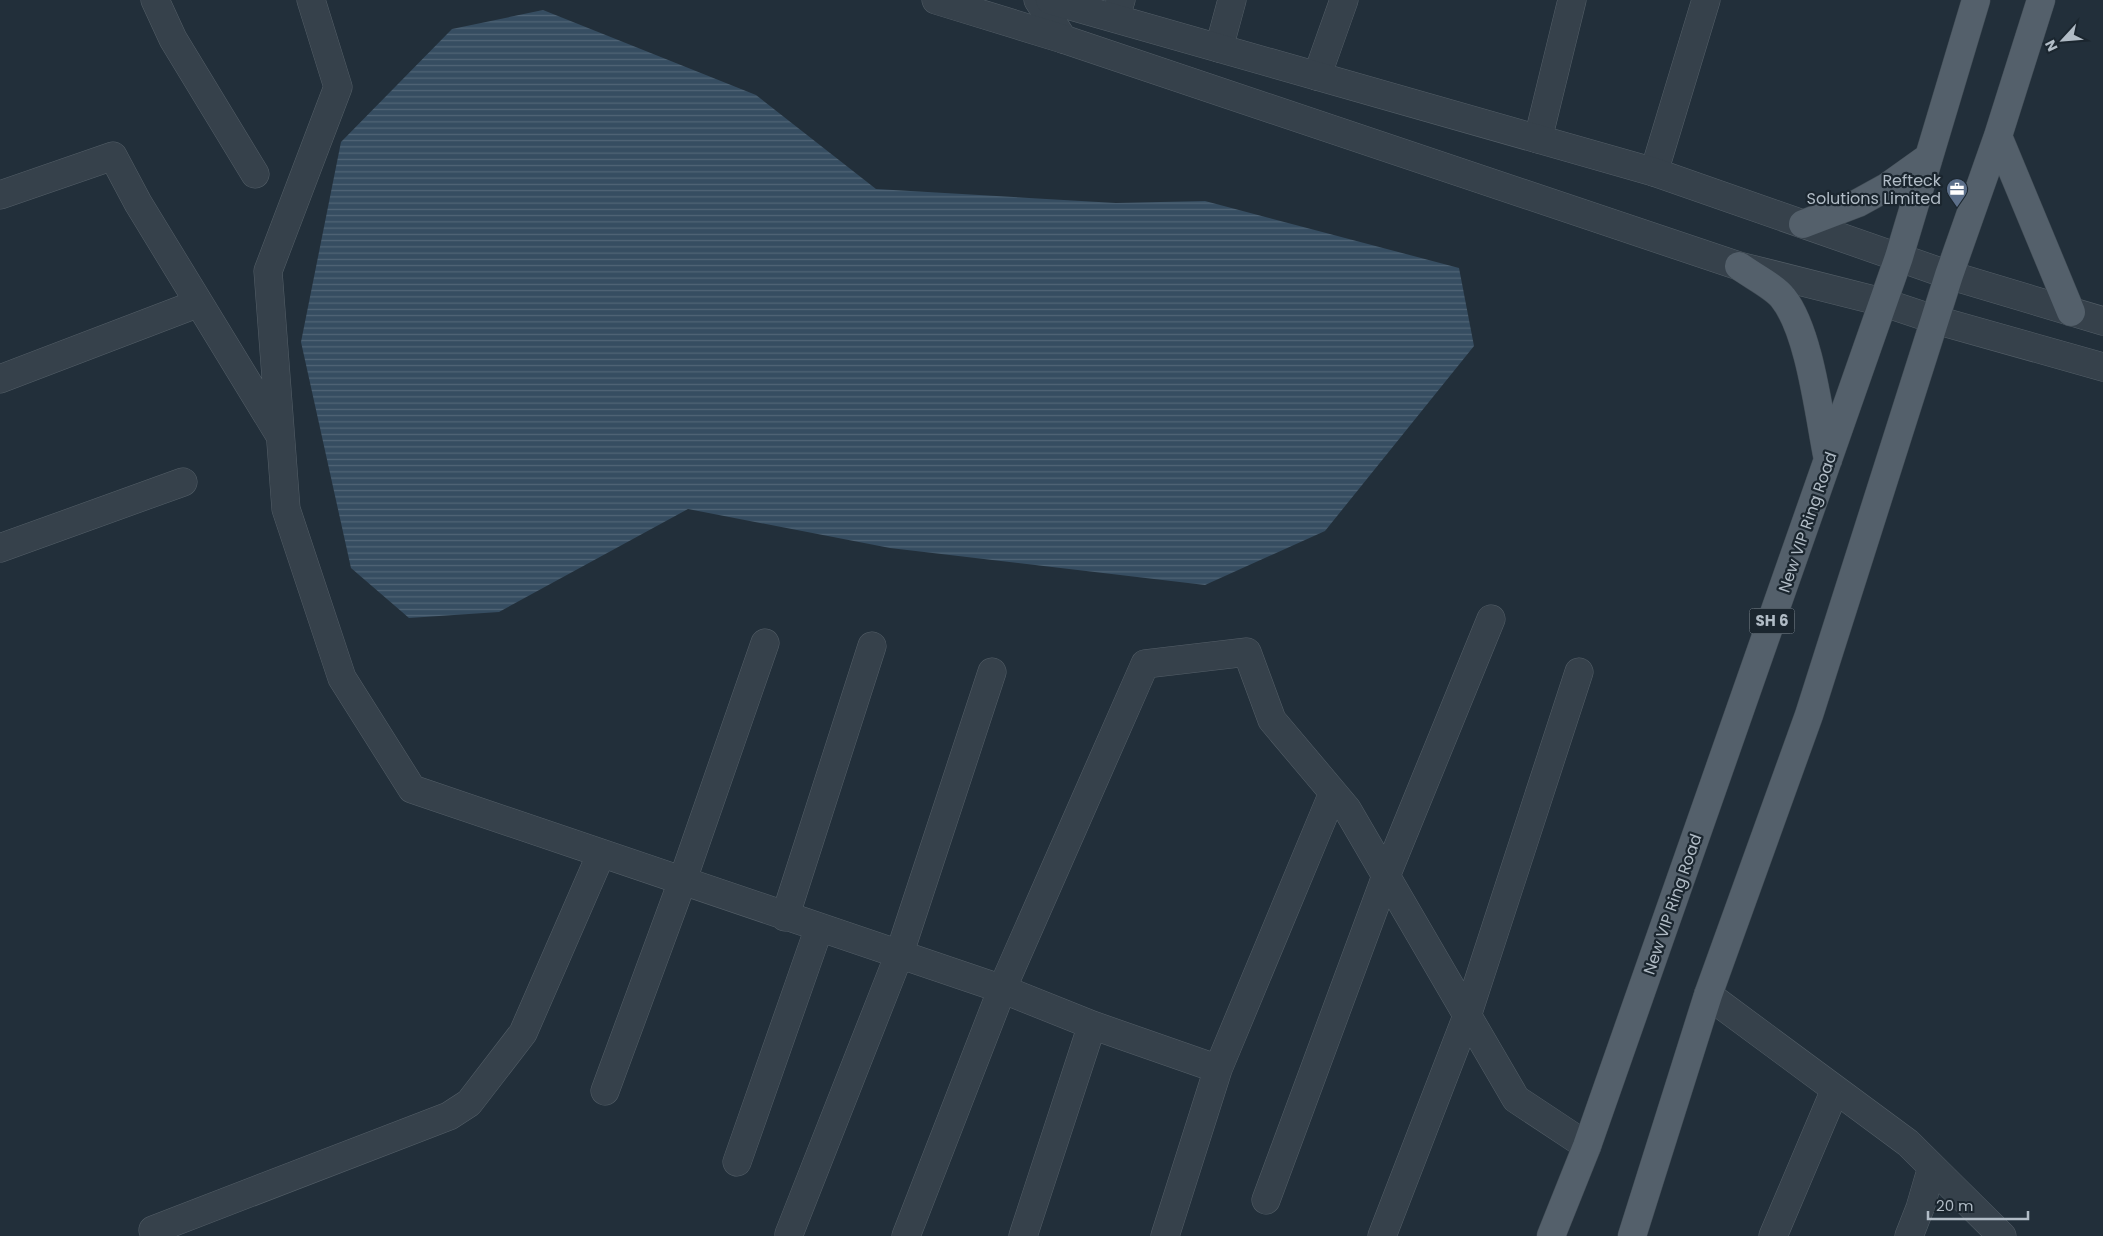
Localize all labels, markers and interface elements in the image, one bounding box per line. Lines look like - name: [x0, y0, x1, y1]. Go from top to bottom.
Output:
- north arrow: [2038, 15, 2088, 65]
- text: N: [2040, 37, 2063, 55]
- place label: Refteck Solutions Limited: [1807, 169, 1942, 210]
- office icon: Refteck Solutions Limited: [1945, 177, 1969, 208]
- street label: New VIP Ring Road: [1773, 449, 1842, 596]
- road number: SH 6: [1750, 608, 1794, 634]
- street label: New VIP Ring Road: [1638, 831, 1707, 978]
- scale bar: [1928, 1188, 2028, 1220]
- text: 20 m: [1936, 1195, 1974, 1216]

